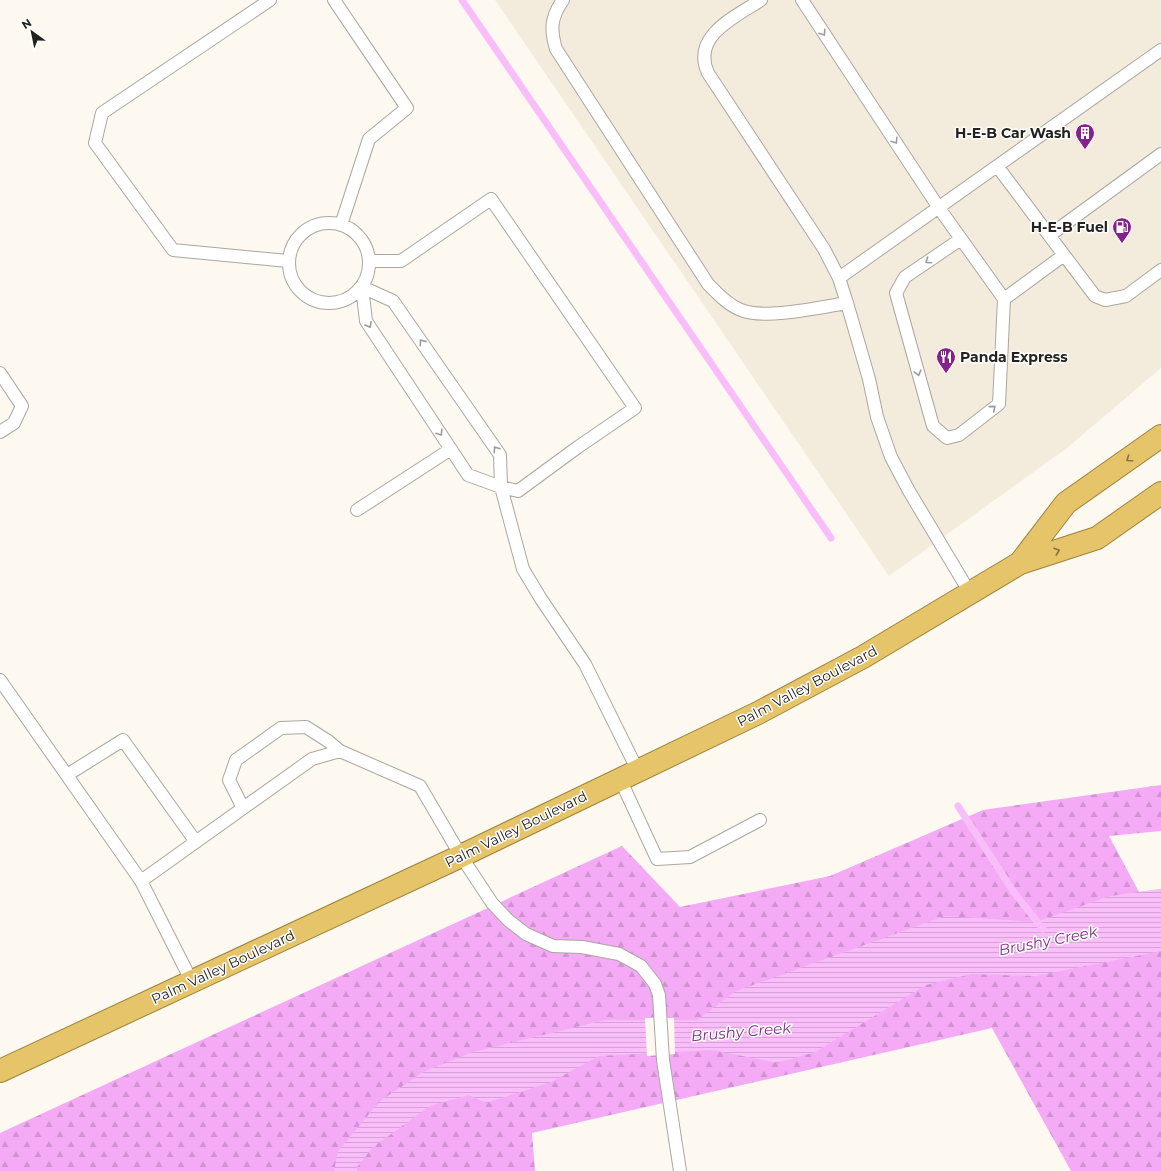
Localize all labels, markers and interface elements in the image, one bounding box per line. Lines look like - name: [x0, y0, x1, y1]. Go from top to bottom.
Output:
- north arrow: [12, 12, 52, 52]
- text: N: [19, 15, 34, 32]
- one-way arrow: [818, 28, 825, 35]
- building icon: H-E-B Car Wash: [1074, 122, 1096, 150]
- place label: H-E-B Car Wash: [955, 124, 1071, 142]
- one-way arrow: [890, 137, 898, 144]
- fuel station icon: H-E-B Fuel: [1111, 216, 1133, 244]
- place label: H-E-B Fuel: [1031, 218, 1108, 236]
- one-way arrow: [926, 256, 933, 263]
- one-way arrow: [364, 321, 372, 328]
- one-way arrow: [420, 340, 427, 347]
- restaurant icon: Panda Express: [935, 346, 957, 374]
- place label: Panda Express: [960, 348, 1068, 366]
- one-way arrow: [913, 369, 922, 376]
- one-way arrow: [989, 405, 996, 412]
- one-way arrow: [435, 429, 443, 436]
- one-way arrow: [493, 446, 501, 453]
- one-way arrow: [1127, 454, 1134, 461]
- one-way arrow: [1053, 547, 1060, 556]
- street label: Palm Valley Boulevard: [734, 641, 880, 731]
- street label: Palm Valley Boulevard: [442, 787, 590, 871]
- water label: Brushy Creek: [997, 921, 1100, 959]
- street label: Palm Valley Boulevard: [148, 926, 298, 1008]
- water label: Brushy Creek: [690, 1018, 793, 1045]

